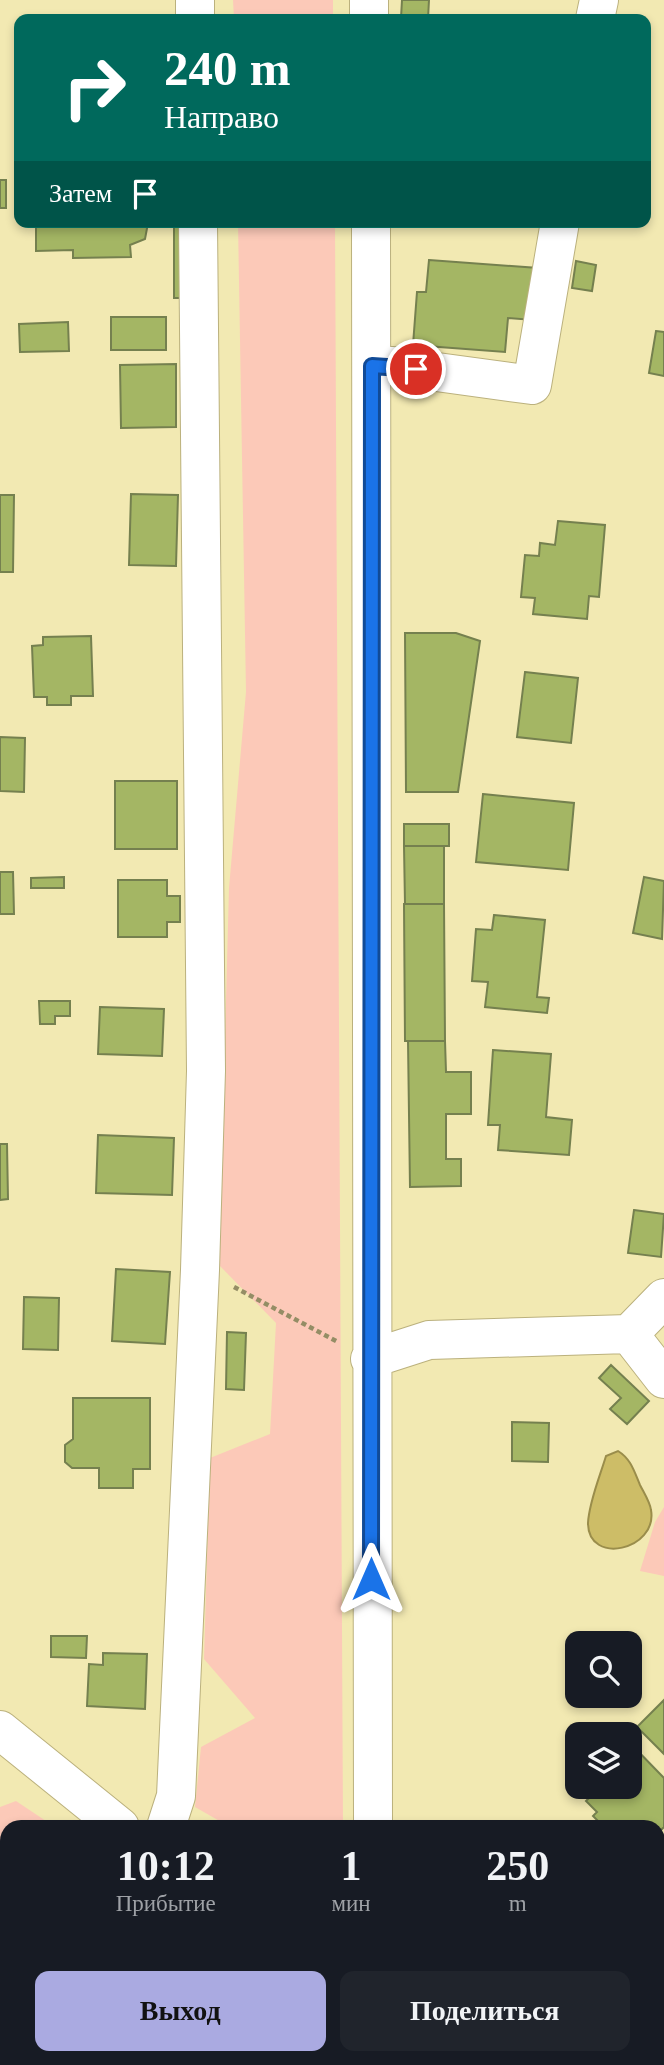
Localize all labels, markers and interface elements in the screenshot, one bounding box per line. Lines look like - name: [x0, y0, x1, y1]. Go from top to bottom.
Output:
- text: 240 m: [164, 41, 291, 96]
- icon: right: [49, 42, 140, 133]
- text: Направо: [164, 99, 279, 135]
- icon: arrive: [126, 175, 164, 213]
- text: Затем: [49, 179, 112, 208]
- pin: [386, 339, 446, 399]
- icon: arrive: [397, 350, 435, 388]
- position arrow: [334, 1542, 408, 1616]
- map controls: [565, 1631, 642, 1799]
- button: search: [565, 1631, 642, 1708]
- button: layers: [565, 1722, 642, 1799]
- text: 10:12: [117, 1843, 215, 1889]
- text: 1: [341, 1843, 362, 1889]
- text: 250: [486, 1843, 549, 1889]
- text: Прибытие: [116, 1891, 216, 1916]
- text: мин: [331, 1891, 371, 1916]
- text: m: [509, 1891, 527, 1916]
- button: Выход: [35, 1971, 326, 2051]
- button: Поделиться: [340, 1971, 630, 2051]

